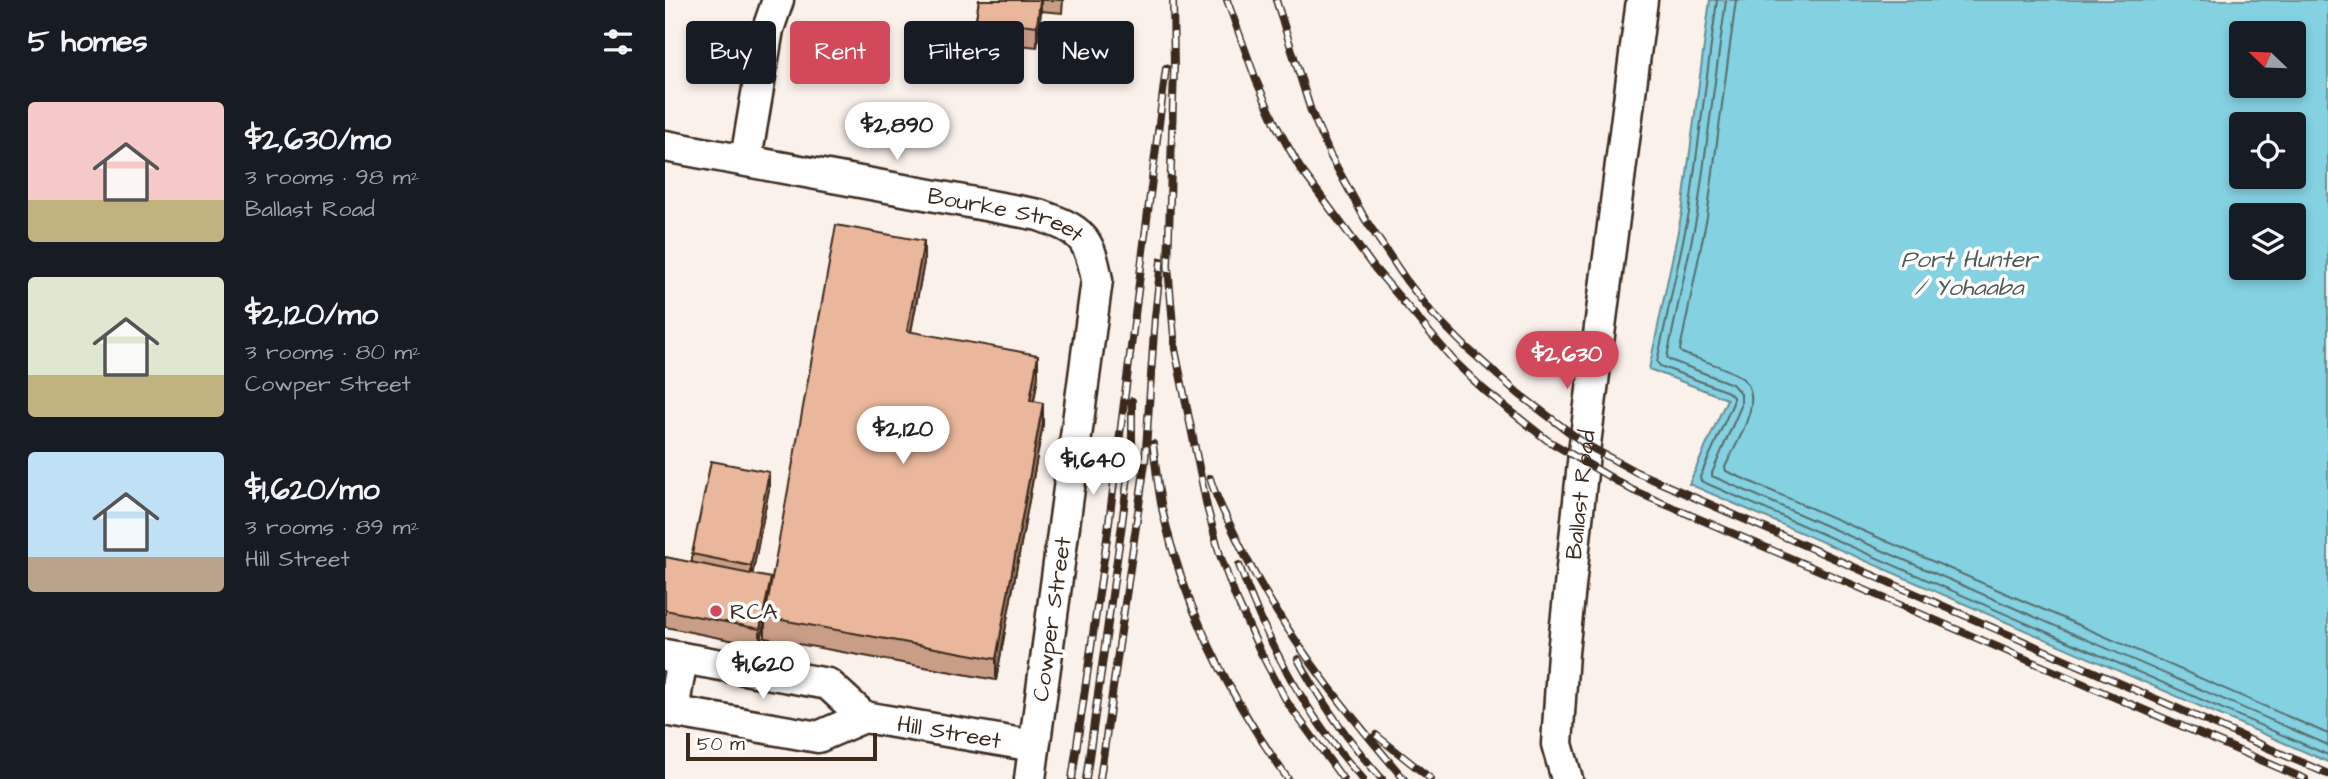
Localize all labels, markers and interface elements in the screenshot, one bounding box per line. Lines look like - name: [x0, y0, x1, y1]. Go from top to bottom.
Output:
- text: 5 homes: [28, 21, 148, 63]
- chip: Buy: [686, 21, 776, 84]
- chip: Rent: [790, 21, 890, 84]
- chip: Filters: [904, 21, 1024, 84]
- chip: New: [1038, 21, 1134, 84]
- north arrow: [2229, 21, 2307, 98]
- map controls: [2229, 21, 2306, 280]
- icon: filters: [599, 23, 637, 61]
- pin: $2,890: [840, 102, 954, 162]
- text: $2,890: [861, 109, 933, 141]
- button: locate: [2229, 112, 2306, 189]
- text: $2,630/mo: [245, 119, 391, 161]
- icon: home: [84, 130, 168, 214]
- text: 3 rooms · 98 m²: [245, 161, 419, 193]
- street label: Bourke Street: [925, 180, 1092, 250]
- text: Ballast Road: [245, 193, 375, 225]
- button: layers: [2229, 203, 2306, 280]
- water label: Port Hunter / Yohaaba: [1901, 243, 2040, 305]
- text: $2,120/mo: [245, 294, 378, 336]
- icon: home: [84, 305, 168, 389]
- pin: $2,630: [1510, 332, 1624, 391]
- text: 3 rooms · 80 m²: [245, 336, 421, 368]
- text: $2,630: [1532, 338, 1602, 370]
- text: Cowper Street: [245, 368, 411, 400]
- pin: $2,120: [846, 406, 960, 466]
- text: $2,120: [873, 413, 933, 445]
- street label: Ballast Road: [1558, 428, 1604, 561]
- pin: $1,640: [1036, 438, 1150, 497]
- text: $1,640: [1061, 444, 1125, 476]
- text: $1,620/mo: [245, 469, 380, 511]
- icon: home: [84, 480, 168, 564]
- text: 3 rooms · 89 m²: [245, 511, 419, 543]
- street label: Cowper Street: [1025, 534, 1079, 704]
- text: Hill Street: [245, 543, 350, 575]
- place label: RCA: [730, 596, 778, 628]
- marker: RCA: [708, 603, 724, 619]
- pin: $1,620: [706, 642, 820, 701]
- text: $1,620: [732, 648, 794, 680]
- street label: Hill Street: [895, 708, 1004, 757]
- scale bar: [686, 730, 877, 762]
- text: 50 m: [697, 731, 745, 758]

